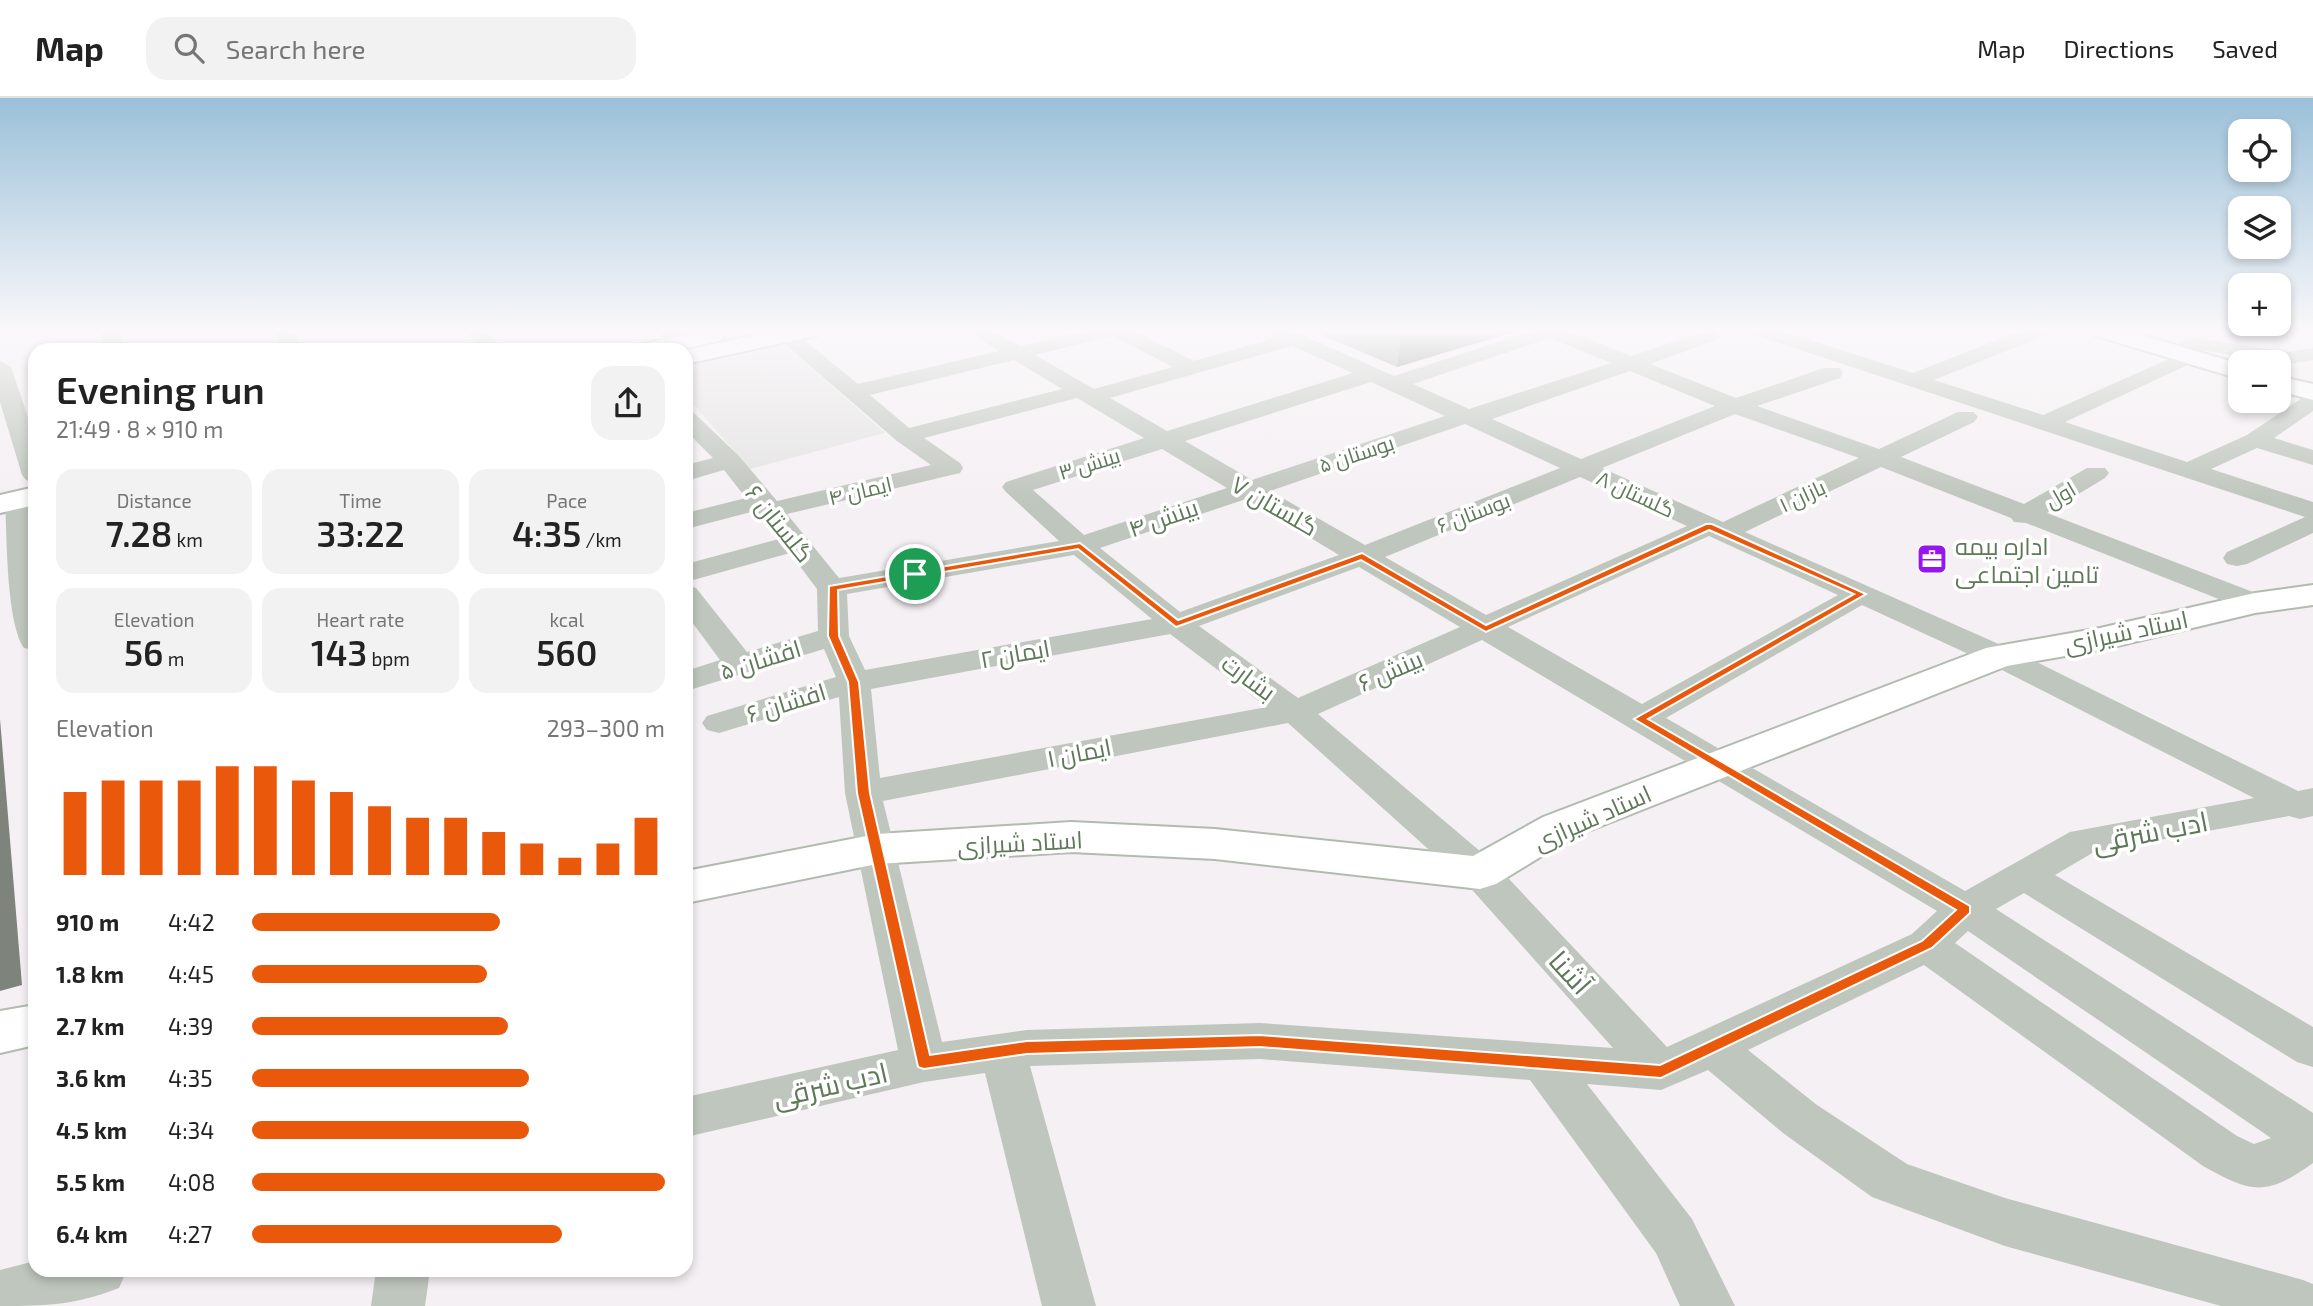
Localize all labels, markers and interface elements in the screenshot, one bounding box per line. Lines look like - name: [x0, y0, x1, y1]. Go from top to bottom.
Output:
- search box: [146, 17, 636, 80]
- text: Map: [35, 28, 104, 68]
- icon: search: [170, 29, 208, 67]
- text: Search here: [226, 33, 365, 64]
- text: Map: [1977, 34, 2025, 63]
- text: Directions: [2063, 34, 2174, 63]
- text: Saved: [2212, 34, 2278, 63]
- map controls: [2228, 119, 2291, 413]
- button: locate: [2228, 119, 2291, 182]
- button: layers: [2228, 196, 2291, 259]
- button: +: [2228, 273, 2291, 336]
- button: −: [2228, 350, 2291, 413]
- text: Evening run: [56, 366, 265, 412]
- button: share: [591, 366, 665, 440]
- text: 21:49 · 8 × 910 m: [56, 415, 223, 443]
- street label: بوستان ۵: [1315, 429, 1397, 479]
- street label: بینش ۳: [1055, 442, 1123, 486]
- street label: گلستان ۸: [1592, 464, 1679, 524]
- street label: گلستان ۷: [1226, 469, 1323, 542]
- street label: ایمان ۴: [826, 471, 895, 511]
- street label: بازان ۱: [1775, 473, 1830, 518]
- street label: اول: [2040, 475, 2081, 514]
- street label: گلستان ۶: [739, 478, 820, 568]
- street label: بوستان ۶: [1433, 487, 1514, 539]
- text: Distance: [117, 489, 192, 512]
- text: Time: [339, 489, 382, 512]
- text: Pace: [546, 489, 587, 512]
- street label: بینش ۴: [1124, 492, 1202, 543]
- text: 7.28: [106, 512, 172, 554]
- text: 33:22: [316, 512, 405, 554]
- text: 4:35: [512, 512, 581, 554]
- text: km: [172, 528, 203, 551]
- text: /km: [581, 528, 622, 551]
- place label: اداره بیمه تامین اجتماعی: [1955, 531, 2099, 589]
- office icon: اداره بیمه تامین اجتماعی: [1915, 542, 1949, 576]
- pin: [885, 544, 945, 604]
- icon: arrive: [896, 555, 934, 593]
- street label: استاد شیرازی: [2061, 604, 2191, 659]
- text: Elevation: [114, 608, 194, 631]
- text: Heart rate: [317, 608, 404, 631]
- text: kcal: [549, 608, 584, 631]
- text: 56: [124, 631, 163, 673]
- text: 143: [311, 631, 367, 673]
- text: 560: [536, 631, 597, 673]
- street label: افشان ۵: [716, 633, 804, 686]
- street label: ایمان ۲: [978, 633, 1052, 674]
- street label: بینش ۶: [1353, 644, 1427, 697]
- text: m: [163, 647, 184, 670]
- text: bpm: [367, 647, 410, 670]
- street label: بشارت: [1216, 648, 1282, 706]
- street label: افشان ۶: [743, 676, 830, 729]
- text: Elevation: [56, 714, 154, 742]
- text: 293–300 m: [547, 714, 665, 742]
- street label: ایمان ۱: [1044, 732, 1114, 773]
- street label: استاد شیرازی: [1529, 778, 1656, 857]
- street label: ادب شرقی: [2089, 803, 2211, 860]
- street label: استاد شیرازی: [956, 824, 1084, 861]
- text: 910 m: [56, 908, 119, 936]
- text: 4:42: [168, 908, 215, 936]
- street label: آشنا: [1543, 943, 1600, 1001]
- text: 1.8 km: [56, 960, 124, 988]
- text: 4:45: [168, 960, 214, 988]
- text: 2.7 km: [56, 1012, 124, 1040]
- text: 4:39: [168, 1012, 214, 1040]
- street label: ادب شرقی: [769, 1054, 891, 1115]
- text: 3.6 km: [56, 1064, 126, 1092]
- text: 4:35: [168, 1064, 213, 1092]
- text: 4.5 km: [56, 1116, 127, 1144]
- text: 4:34: [168, 1116, 215, 1144]
- text: 5.5 km: [56, 1168, 125, 1196]
- text: 4:08: [168, 1168, 215, 1196]
- text: 6.4 km: [56, 1220, 128, 1248]
- text: 4:27: [168, 1220, 212, 1248]

